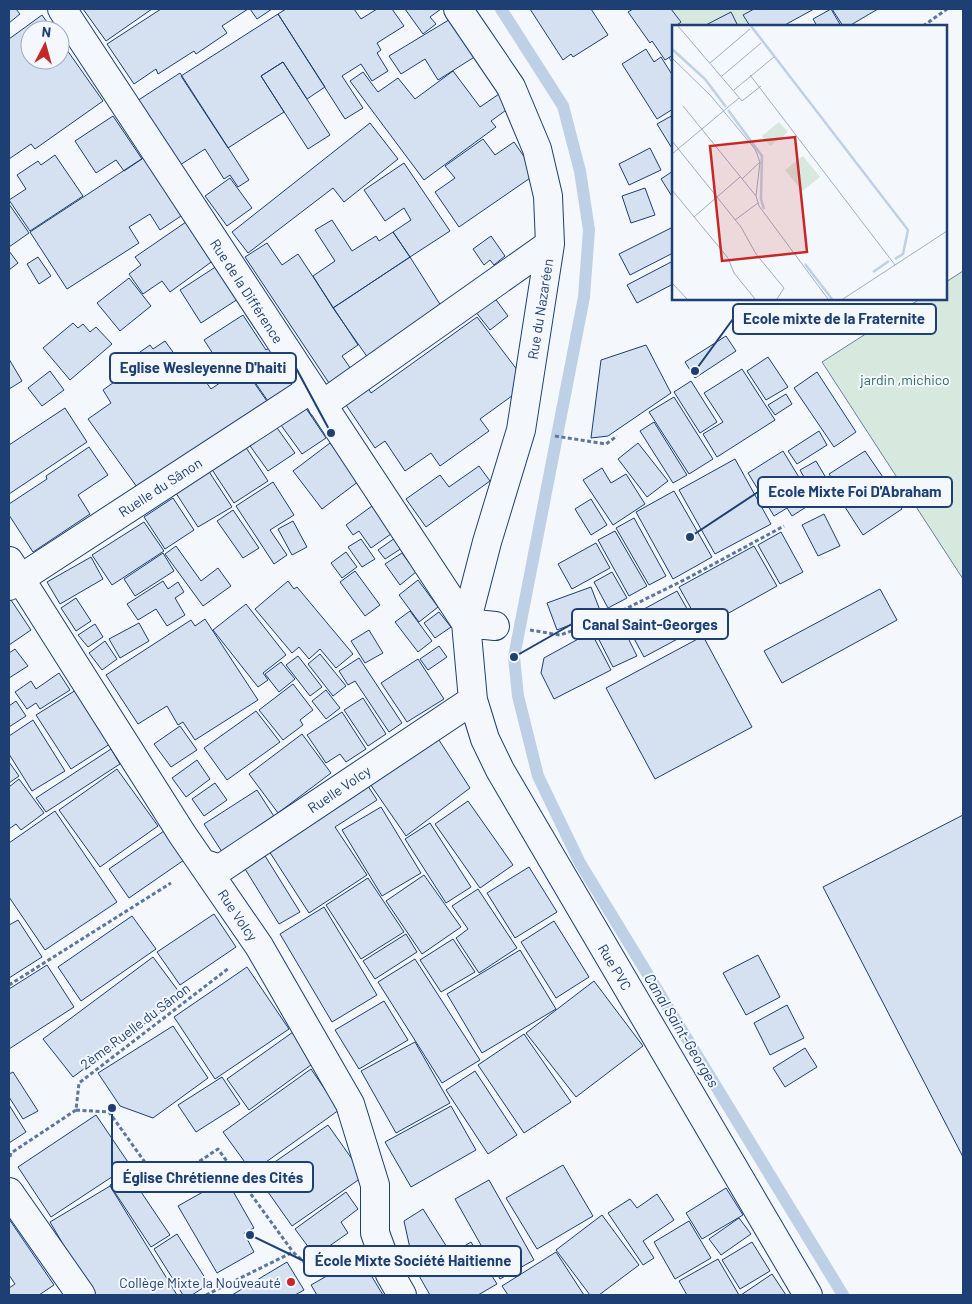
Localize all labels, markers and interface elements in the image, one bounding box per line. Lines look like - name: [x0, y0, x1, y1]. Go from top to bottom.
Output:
- north arrow: [20, 20, 70, 70]
- text: N: [41, 23, 52, 41]
- inset map: [672, 25, 947, 300]
- street label: Rue de la Différence: [207, 236, 287, 346]
- street label: Rue du Nazaréen: [524, 257, 556, 361]
- callout: Ecole mixte de la Fraternite: [733, 304, 936, 334]
- text: Ecole mixte de la Fraternite: [743, 309, 925, 327]
- callout: Eglise Wesleyenne D'haiti: [110, 353, 296, 383]
- text: Eglise Wesleyenne D'haiti: [120, 358, 286, 376]
- park label: jardin ,michico: [859, 371, 950, 388]
- street label: Ruelle du Sânon: [115, 454, 205, 520]
- callout: Ecole Mixte Foi D'Abraham: [758, 477, 952, 507]
- text: Ecole Mixte Foi D'Abraham: [768, 482, 942, 500]
- callout: Canal Saint-Georges: [572, 609, 728, 639]
- text: Canal Saint-Georges: [582, 615, 718, 633]
- street label: Ruelle Volcy: [304, 761, 374, 816]
- street label: Rue Volcy: [215, 886, 262, 944]
- street label: Rue PVC: [595, 941, 635, 993]
- water label: Canal Saint-Georges: [641, 970, 723, 1090]
- street label: 2ème Ruelle du Sânon: [77, 979, 193, 1073]
- callout: Église Chrétienne des Cités: [112, 1162, 313, 1192]
- text: Église Chrétienne des Cités: [123, 1168, 304, 1186]
- callout: École Mixte Société Haitienne: [304, 1246, 521, 1276]
- text: École Mixte Société Haitienne: [315, 1251, 511, 1269]
- place label: Collège Mixte la Nouveauté: [119, 1274, 281, 1291]
- marker: Collège Mixte la Nouveauté: [285, 1276, 297, 1288]

